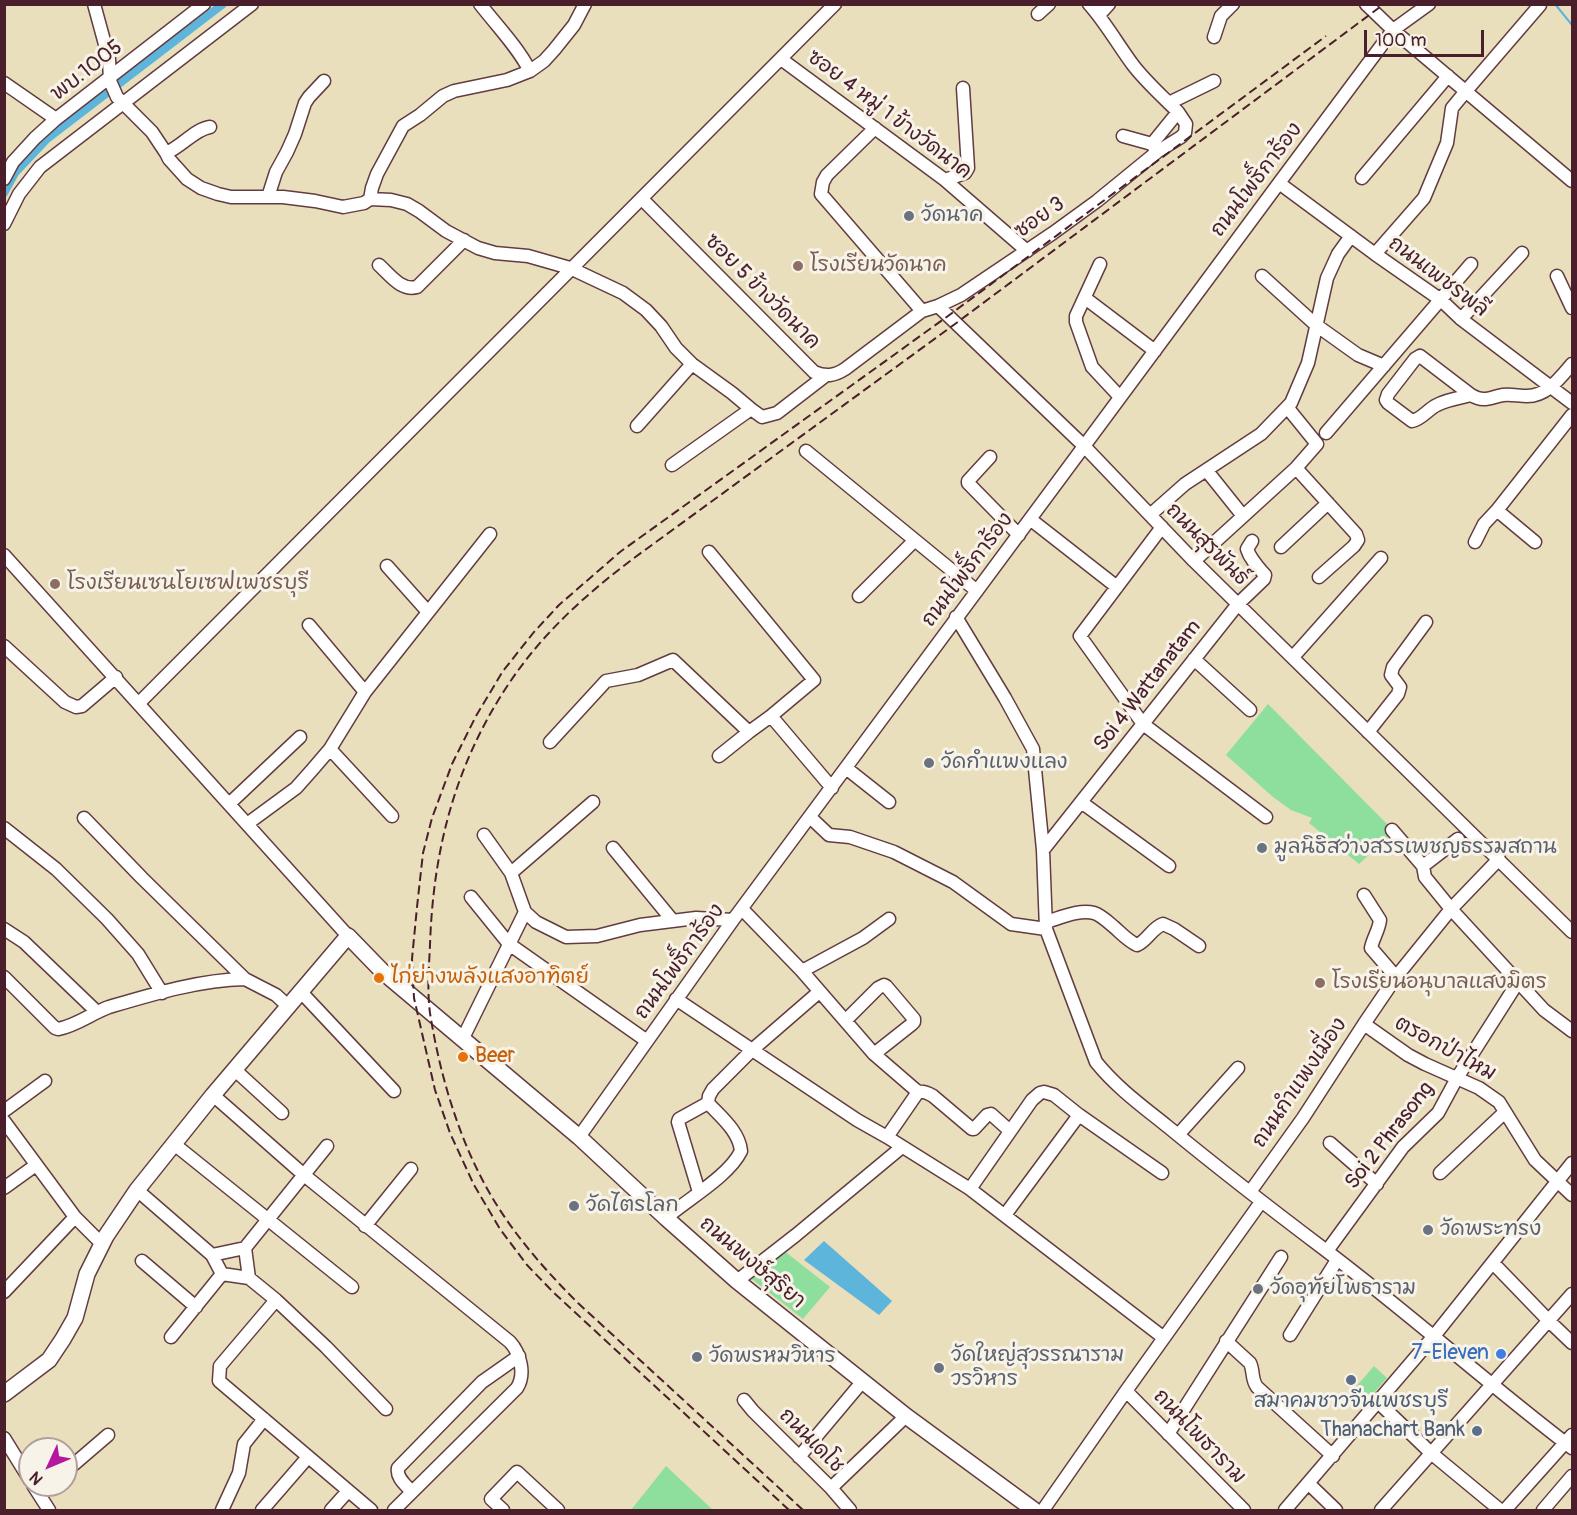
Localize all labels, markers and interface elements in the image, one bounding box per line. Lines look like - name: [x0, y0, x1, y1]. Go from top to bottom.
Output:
- scale bar: [1367, 18, 1487, 56]
- text: 100 m: [1375, 29, 1427, 52]
- street label: พบ.1005: [46, 35, 128, 107]
- street label: ซอย 4 หมู่ 1 ข้างวัดนาค: [802, 45, 976, 185]
- street label: ถนนโพธิ์การ้อง: [1206, 118, 1308, 242]
- street label: ซอย 3: [1010, 192, 1070, 244]
- place label: วัดนาค: [921, 203, 983, 229]
- marker: วัดนาค: [902, 209, 916, 223]
- street label: ซอย 5 ข้างวัดนาค: [699, 229, 825, 355]
- street label: ถนนเพชรพลี: [1383, 231, 1493, 323]
- place label: โรงเรียนวัดนาค: [810, 253, 946, 279]
- marker: โรงเรียนวัดนาค: [791, 259, 805, 273]
- street label: ถนนสุรพันธ์: [1160, 498, 1254, 592]
- street label: ถนนโพธิ์การ้อง: [917, 508, 1019, 632]
- place label: โรงเรียนเซนโยเซฟเพชรบุรี: [67, 571, 309, 597]
- marker: โรงเรียนเซนโยเซฟเพชรบุรี: [48, 577, 62, 591]
- street label: Soi 4 Wattanatam: [1089, 615, 1207, 757]
- place label: วัดกำแพงแลง: [941, 750, 1068, 776]
- marker: วัดกำแพงแลง: [922, 756, 936, 770]
- place label: มูลนิธิสว่างสรรเพชญธรรมสถาน: [1274, 835, 1557, 861]
- marker: มูลนิธิสว่างสรรเพชญธรรมสถาน: [1255, 841, 1269, 855]
- street label: ถนนโพธิ์การ้อง: [630, 899, 730, 1025]
- place label: ไก่ย่างพลังแสงอาทิตย์: [391, 965, 589, 991]
- place label: โรงเรียนอนุบาลแสงมิตร: [1332, 970, 1547, 996]
- marker: ไก่ย่างพลังแสงอาทิตย์: [372, 971, 386, 985]
- marker: โรงเรียนอนุบาลแสงมิตร: [1313, 976, 1327, 990]
- street label: ตรอกป่าไหม: [1390, 1011, 1500, 1087]
- street label: ถนนกำแพงเมี่อง: [1247, 1013, 1353, 1153]
- place label: Beer: [475, 1044, 515, 1070]
- marker: Beer: [456, 1050, 470, 1064]
- street label: Soi 2 Phrasong: [1340, 1077, 1440, 1195]
- place label: วัดไตรโลก: [586, 1193, 679, 1219]
- marker: วัดไตรโลก: [567, 1199, 581, 1213]
- street label: ถนนพงษ์สุริยา: [694, 1212, 810, 1314]
- place label: วัดพระทรง: [1440, 1217, 1541, 1243]
- marker: วัดพระทรง: [1421, 1223, 1435, 1237]
- place label: วัดอุทัยโพธาราม: [1270, 1276, 1416, 1302]
- marker: วัดอุทัยโพธาราม: [1251, 1282, 1265, 1296]
- place label: 7-Eleven: [1411, 1341, 1489, 1367]
- place label: วัดใหญ่สุวรรณาราม วรวิหาร: [951, 1343, 1124, 1393]
- place label: วัดพรหมวิหาร: [709, 1344, 836, 1370]
- marker: 7-Eleven: [1494, 1347, 1508, 1361]
- marker: วัดพรหมวิหาร: [690, 1350, 704, 1364]
- marker: วัดใหญ่สุวรรณาราม วรวิหาร: [932, 1361, 946, 1375]
- marker: สมาคมชาวจีนเพชรบุรี: [1344, 1373, 1358, 1387]
- street label: ถนนโพธาราม: [1148, 1384, 1250, 1490]
- place label: สมาคมชาวจีนเพชรบุรี: [1254, 1389, 1448, 1415]
- street label: ถนนเดโช: [773, 1403, 849, 1479]
- place label: Thanachart Bank: [1320, 1418, 1465, 1444]
- marker: Thanachart Bank: [1470, 1424, 1484, 1438]
- north arrow: [18, 1437, 78, 1497]
- text: N: [26, 1467, 47, 1489]

